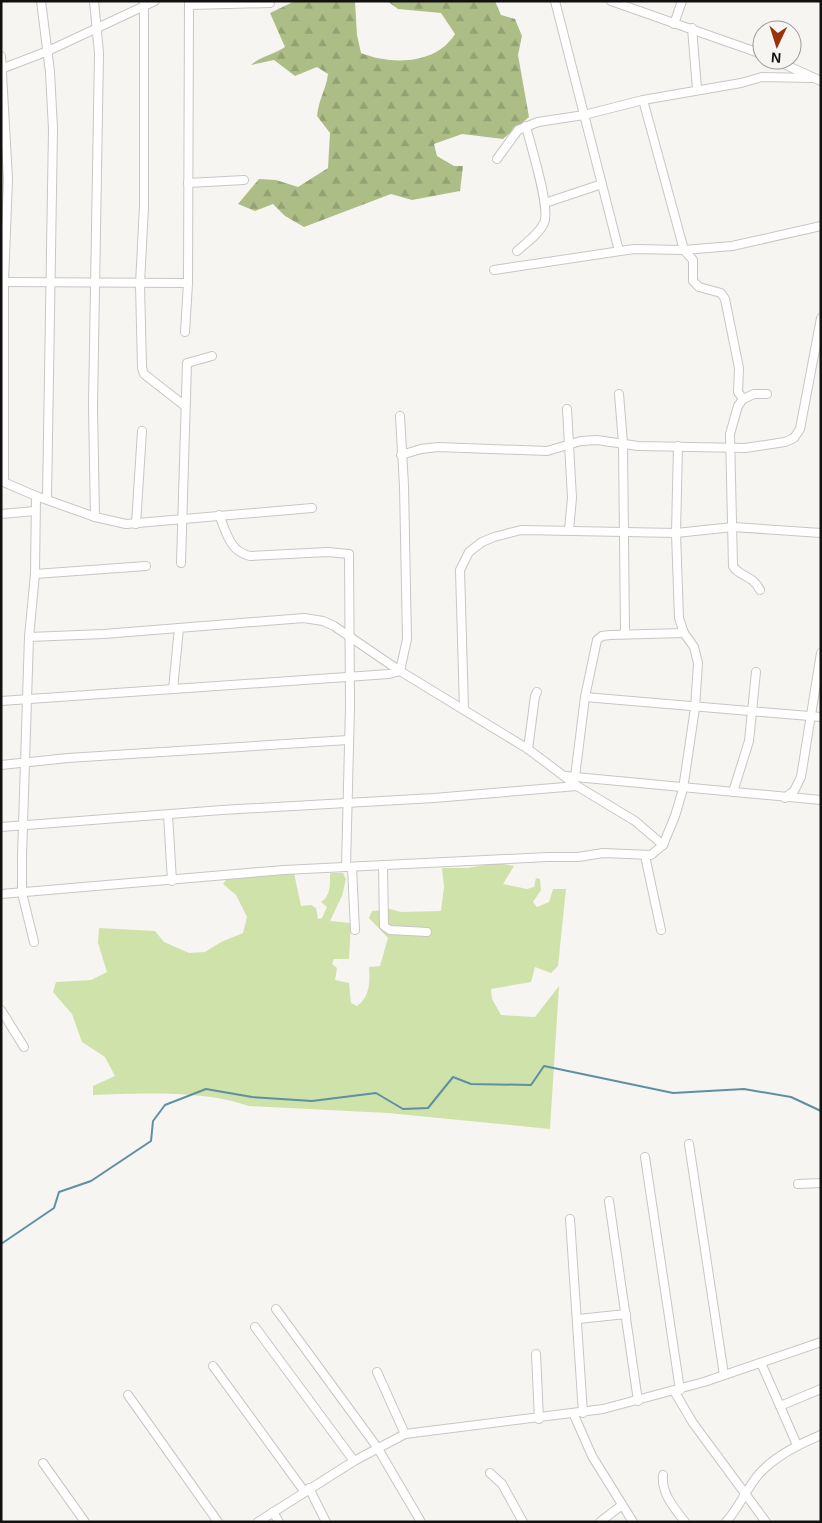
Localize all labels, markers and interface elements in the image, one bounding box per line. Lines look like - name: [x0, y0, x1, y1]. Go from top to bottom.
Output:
- north arrow: [752, 20, 802, 70]
- text: N: [770, 50, 782, 66]

